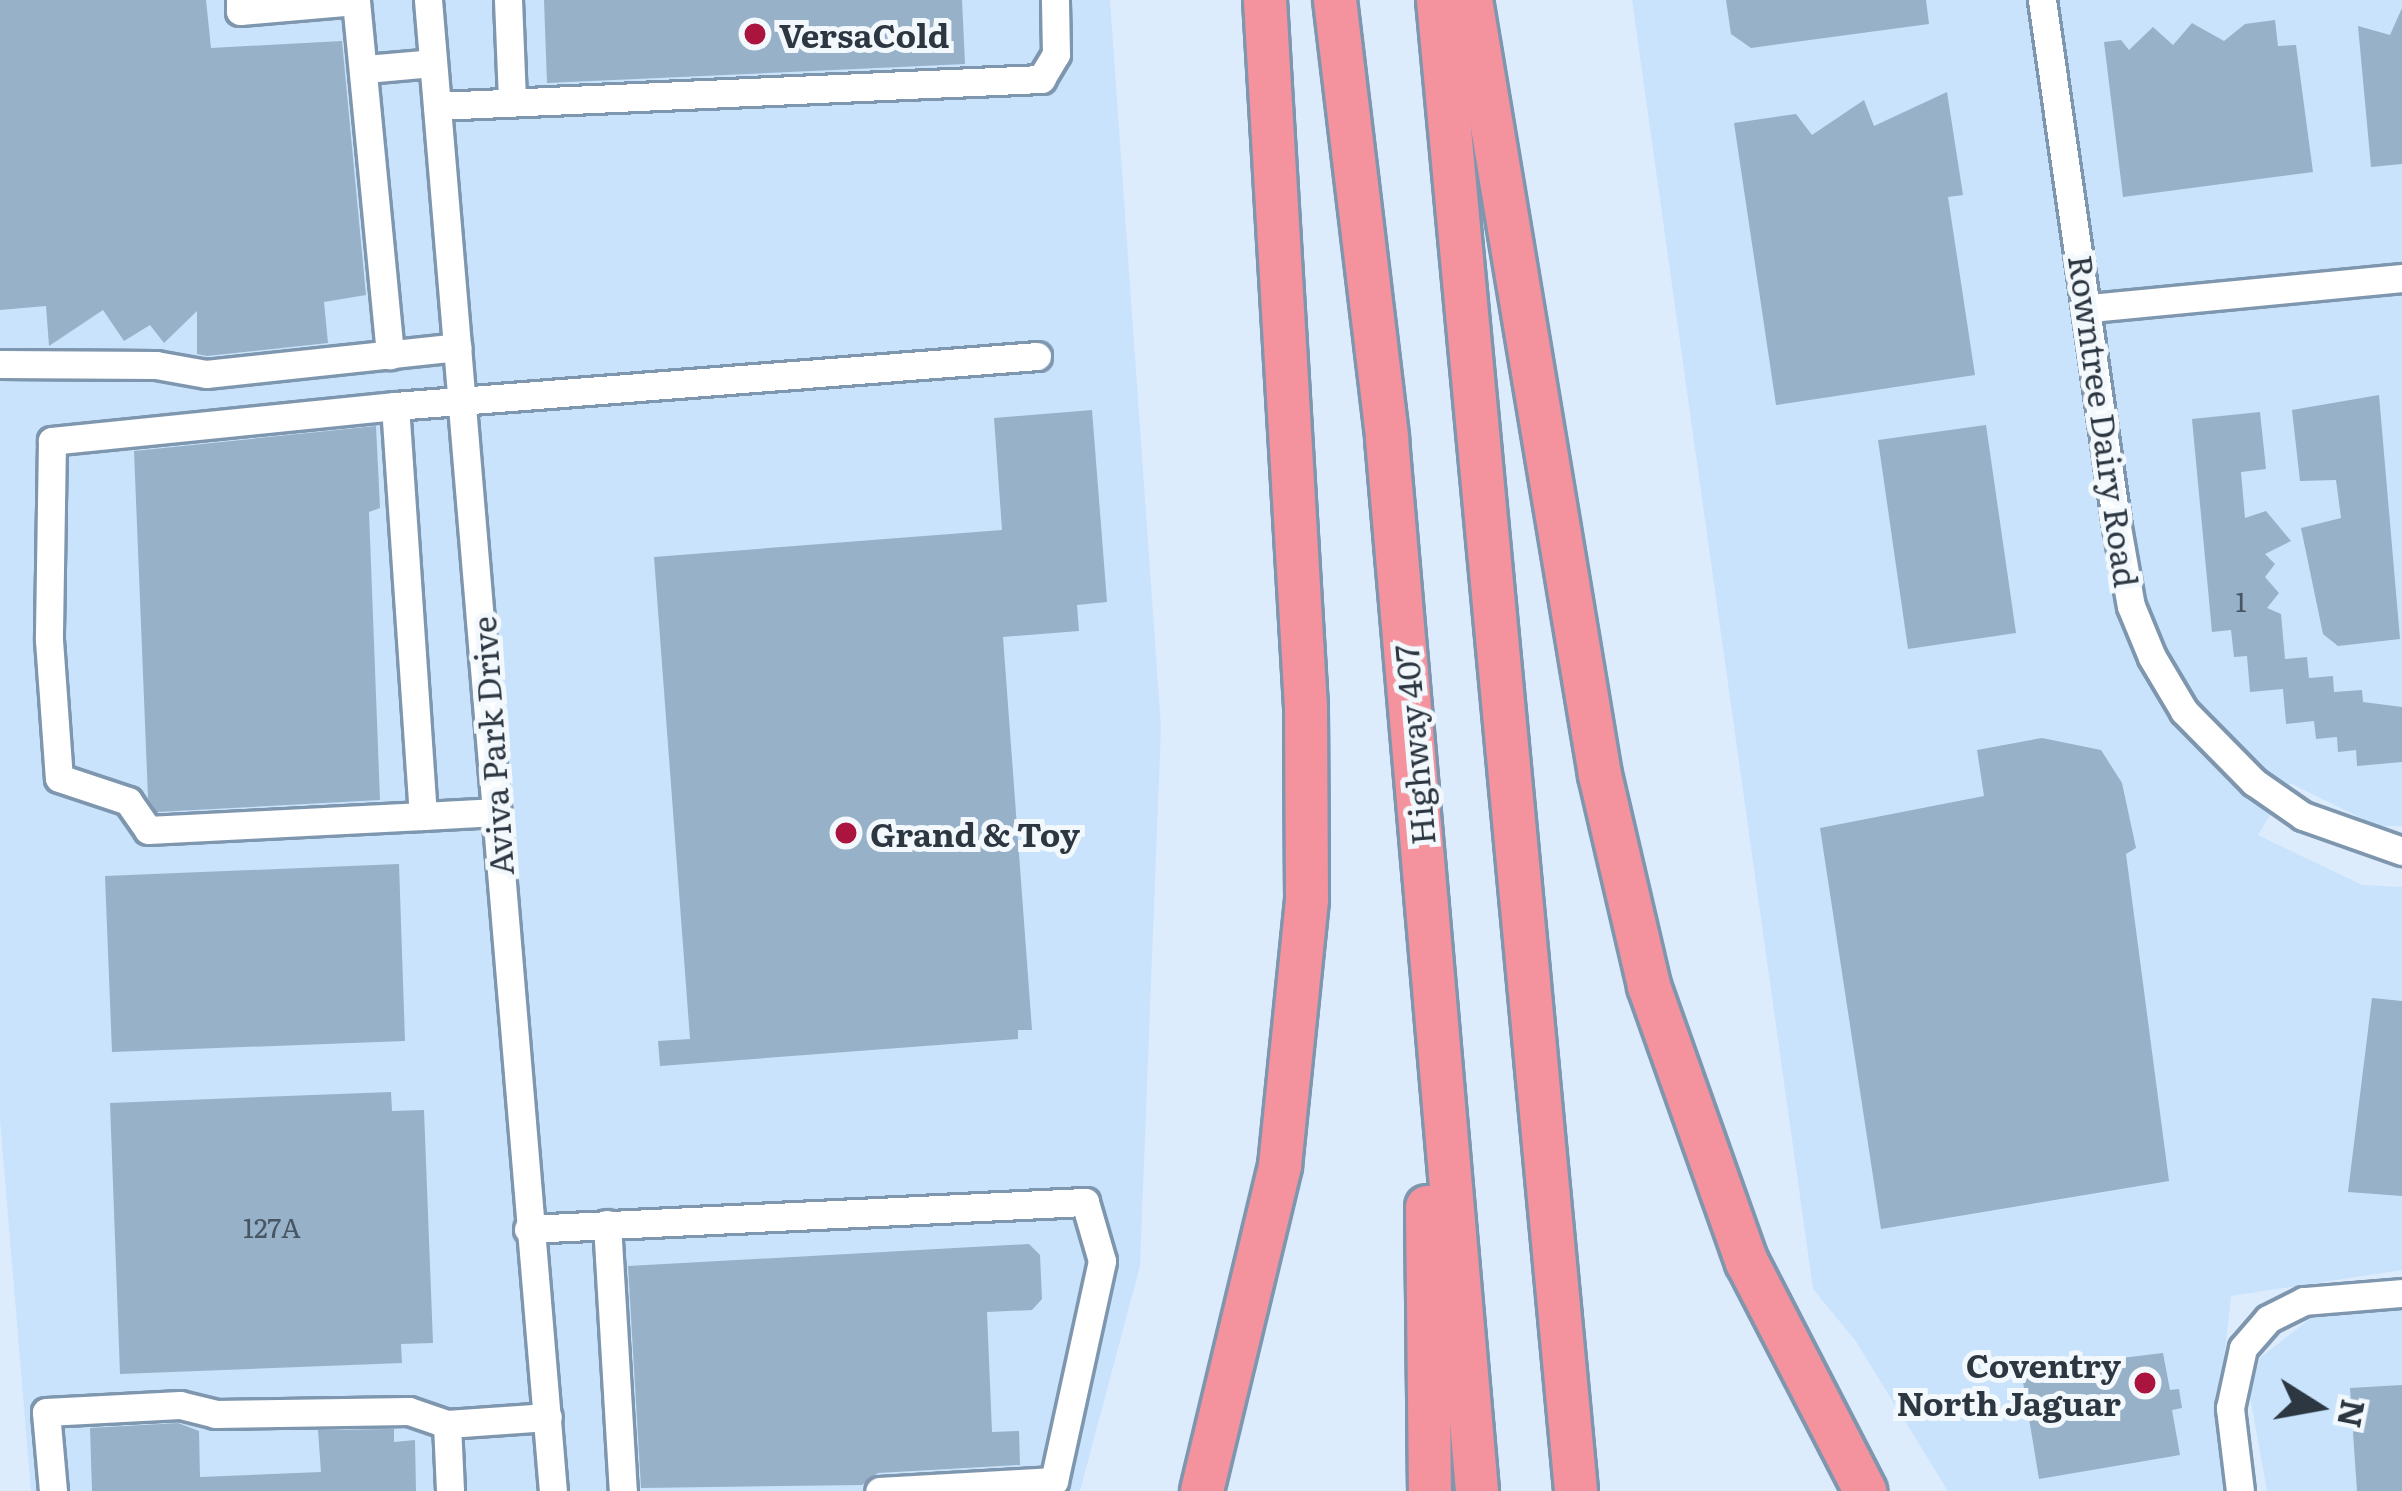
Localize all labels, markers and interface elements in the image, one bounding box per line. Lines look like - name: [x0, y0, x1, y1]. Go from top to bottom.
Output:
- place label: VersaCold: [779, 14, 949, 54]
- marker: VersaCold: [742, 21, 768, 47]
- street label: Rowntree Dairy Road: [2062, 252, 2148, 590]
- house number: 1: [2236, 585, 2246, 617]
- street label: Aviva Park Drive: [462, 615, 520, 877]
- street label: Highway 407: [1385, 643, 1441, 847]
- place label: Grand & Toy: [870, 813, 1080, 853]
- marker: Grand & Toy: [833, 820, 859, 846]
- house number: 127A: [243, 1211, 301, 1243]
- place label: Coventry North Jaguar: [1897, 1344, 2121, 1422]
- north arrow: [2258, 1347, 2378, 1467]
- marker: Coventry North Jaguar: [2132, 1370, 2158, 1396]
- text: N: [2327, 1396, 2381, 1432]

